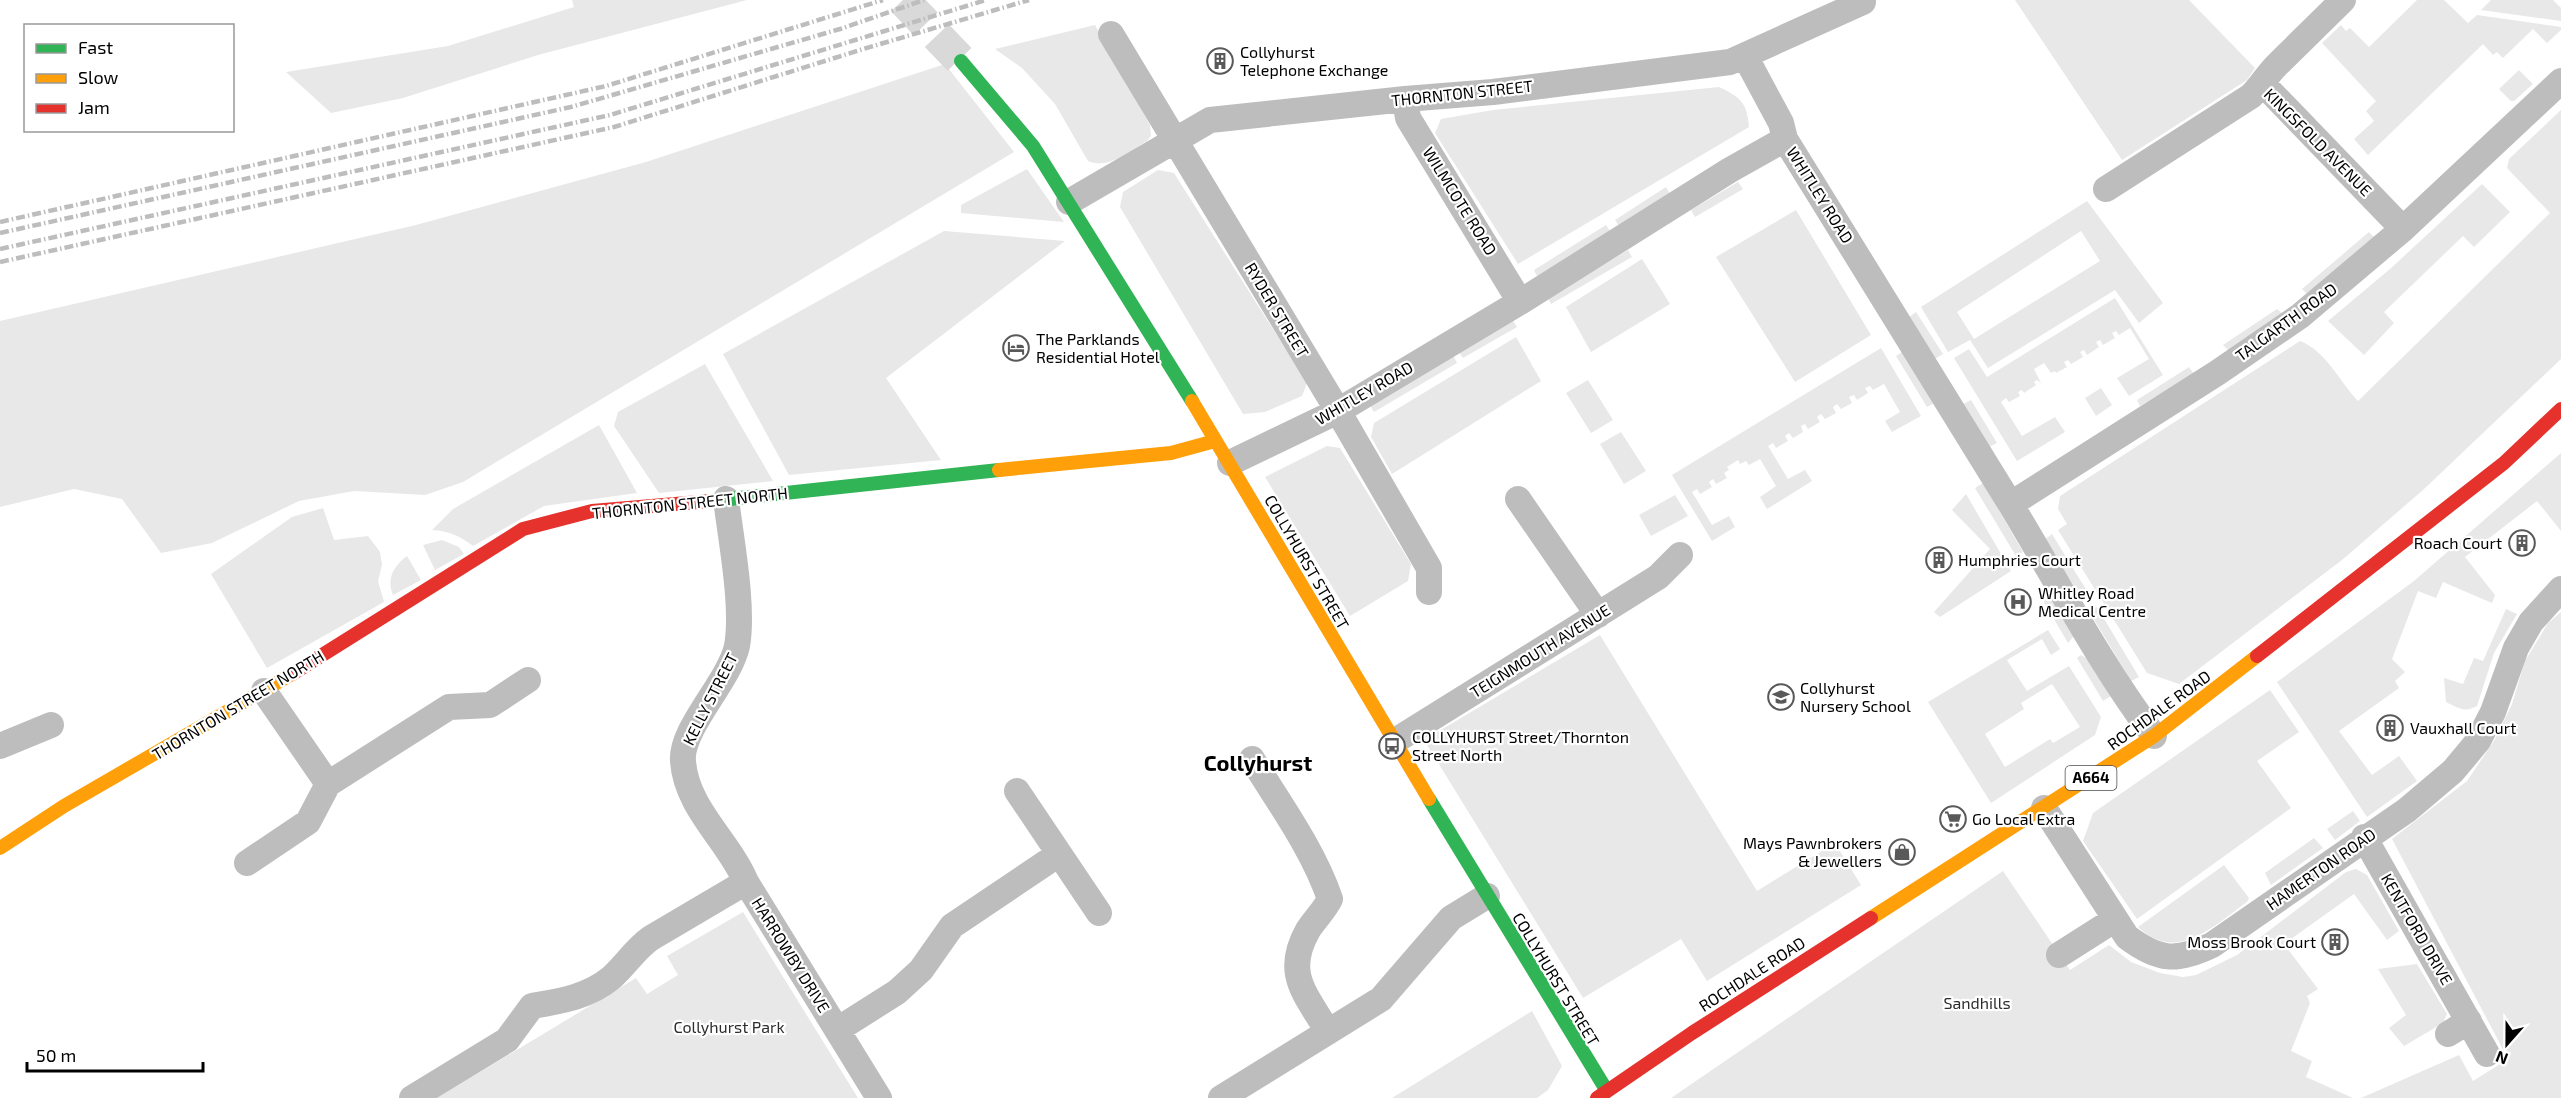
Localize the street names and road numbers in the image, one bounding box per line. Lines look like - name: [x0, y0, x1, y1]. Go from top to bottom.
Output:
- street label: THORNTON STREET: [1390, 76, 1533, 109]
- street label: KINGSFOLD AVENUE: [2261, 84, 2376, 199]
- street label: WILMCOTE ROAD: [1420, 143, 1501, 258]
- street label: WHITLEY ROAD: [1783, 143, 1858, 246]
- street label: RYDER STREET: [1242, 259, 1313, 361]
- street label: TALGARTH ROAD: [2231, 278, 2340, 365]
- street label: WHITLEY ROAD: [1311, 357, 1416, 428]
- street label: THORNTON STREET NORTH: [591, 483, 789, 522]
- street label: COLLYHURST STREET: [1261, 491, 1354, 632]
- street label: TEIGNMOUTH AVENUE: [1466, 600, 1613, 701]
- street label: THORNTON STREET NORTH: [149, 646, 327, 763]
- street label: KELLY STREET: [678, 650, 741, 748]
- street label: ROCHDALE ROAD: [2103, 666, 2214, 753]
- road number: A664: [2066, 766, 2116, 790]
- street label: HAMERTON ROAD: [2262, 824, 2379, 913]
- street label: KENTFORD DRIVE: [2378, 870, 2457, 988]
- street label: HARROWBY DRIVE: [748, 894, 834, 1016]
- street label: COLLYHURST STREET: [1509, 909, 1604, 1049]
- street label: ROCHDALE ROAD: [1695, 932, 1808, 1015]

